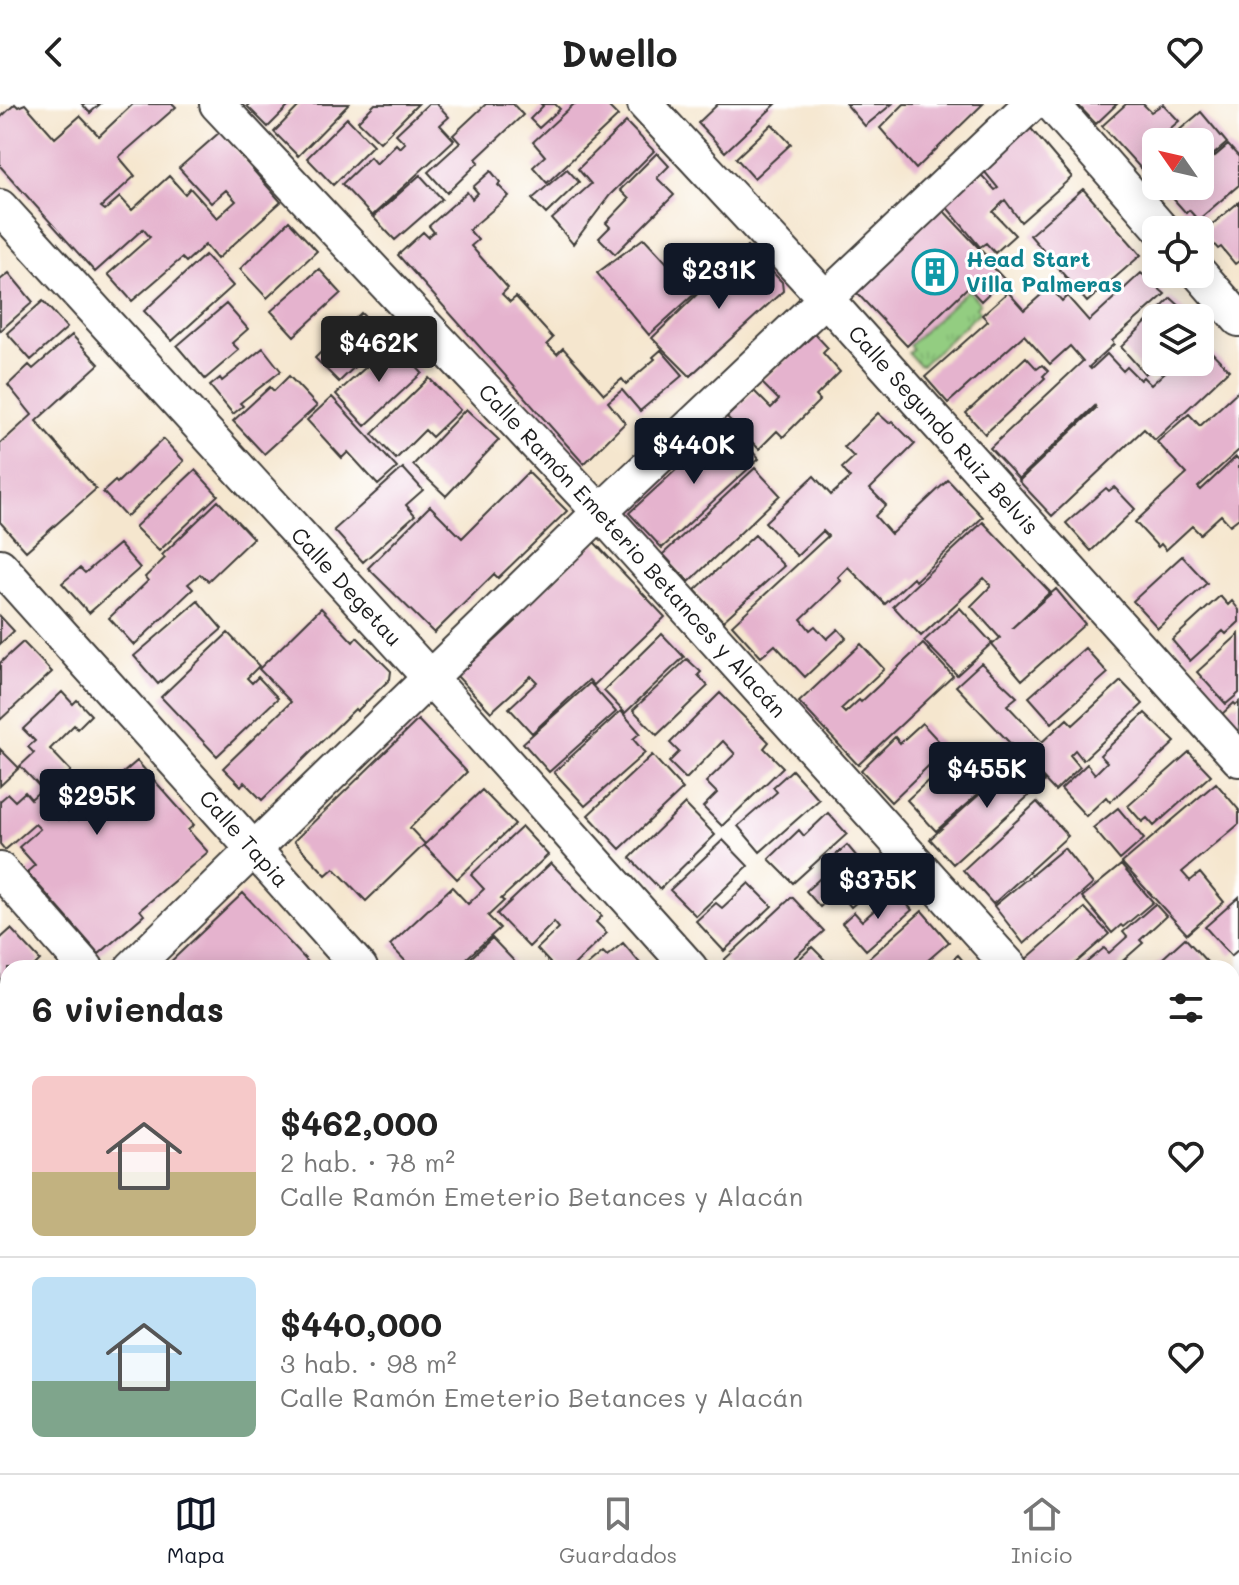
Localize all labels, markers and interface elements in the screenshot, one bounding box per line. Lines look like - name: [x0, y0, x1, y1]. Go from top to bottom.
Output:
- text: Dwello: [561, 29, 678, 76]
- icon: back: [32, 30, 76, 74]
- icon: heart: [1163, 30, 1207, 74]
- north arrow: [1142, 128, 1214, 200]
- map controls: [1142, 128, 1214, 376]
- button: locate: [1142, 216, 1214, 288]
- pin: $231K: [663, 243, 775, 311]
- place label: Head Start Villa Palmeras: [966, 244, 1122, 298]
- building icon: Head Start Villa Palmeras: [911, 248, 959, 296]
- text: $231K: [682, 252, 756, 286]
- button: layers: [1142, 304, 1214, 376]
- pin: $462K: [323, 316, 435, 384]
- street label: Calle Segundo Ruiz Belvis: [842, 319, 1046, 541]
- text: $462K: [339, 325, 419, 359]
- street label: Calle Ramón Emeterio Betances y Alacán: [473, 377, 793, 723]
- pin: $440K: [638, 418, 750, 486]
- text: $440K: [653, 427, 735, 461]
- street label: Calle Degetau: [285, 520, 409, 652]
- pin: $455K: [931, 742, 1043, 810]
- text: $455K: [947, 751, 1027, 785]
- pin: $295K: [41, 769, 153, 837]
- text: $295K: [58, 778, 136, 812]
- street label: Calle Tapia: [193, 784, 296, 893]
- pin: $375K: [822, 853, 934, 921]
- text: $375K: [839, 862, 917, 896]
- text: 6 viviendas: [32, 986, 224, 1031]
- icon: filters: [1164, 986, 1208, 1030]
- text: $462,000: [280, 1100, 438, 1145]
- icon: home: [96, 1108, 192, 1204]
- icon: heart: [1164, 1134, 1208, 1178]
- text: 2 hab. · 78 m²: [280, 1145, 455, 1179]
- text: Calle Ramón Emeterio Betances y Alacán: [280, 1179, 803, 1213]
- text: $440,000: [280, 1301, 442, 1346]
- icon: home: [96, 1309, 192, 1405]
- icon: heart: [1164, 1335, 1208, 1379]
- text: 3 hab. · 98 m²: [280, 1346, 457, 1380]
- text: Calle Ramón Emeterio Betances y Alacán: [280, 1380, 803, 1414]
- tab: Mapa: [167, 1492, 225, 1569]
- tab: Guardados: [559, 1492, 677, 1569]
- tab: Inicio: [1011, 1492, 1072, 1569]

